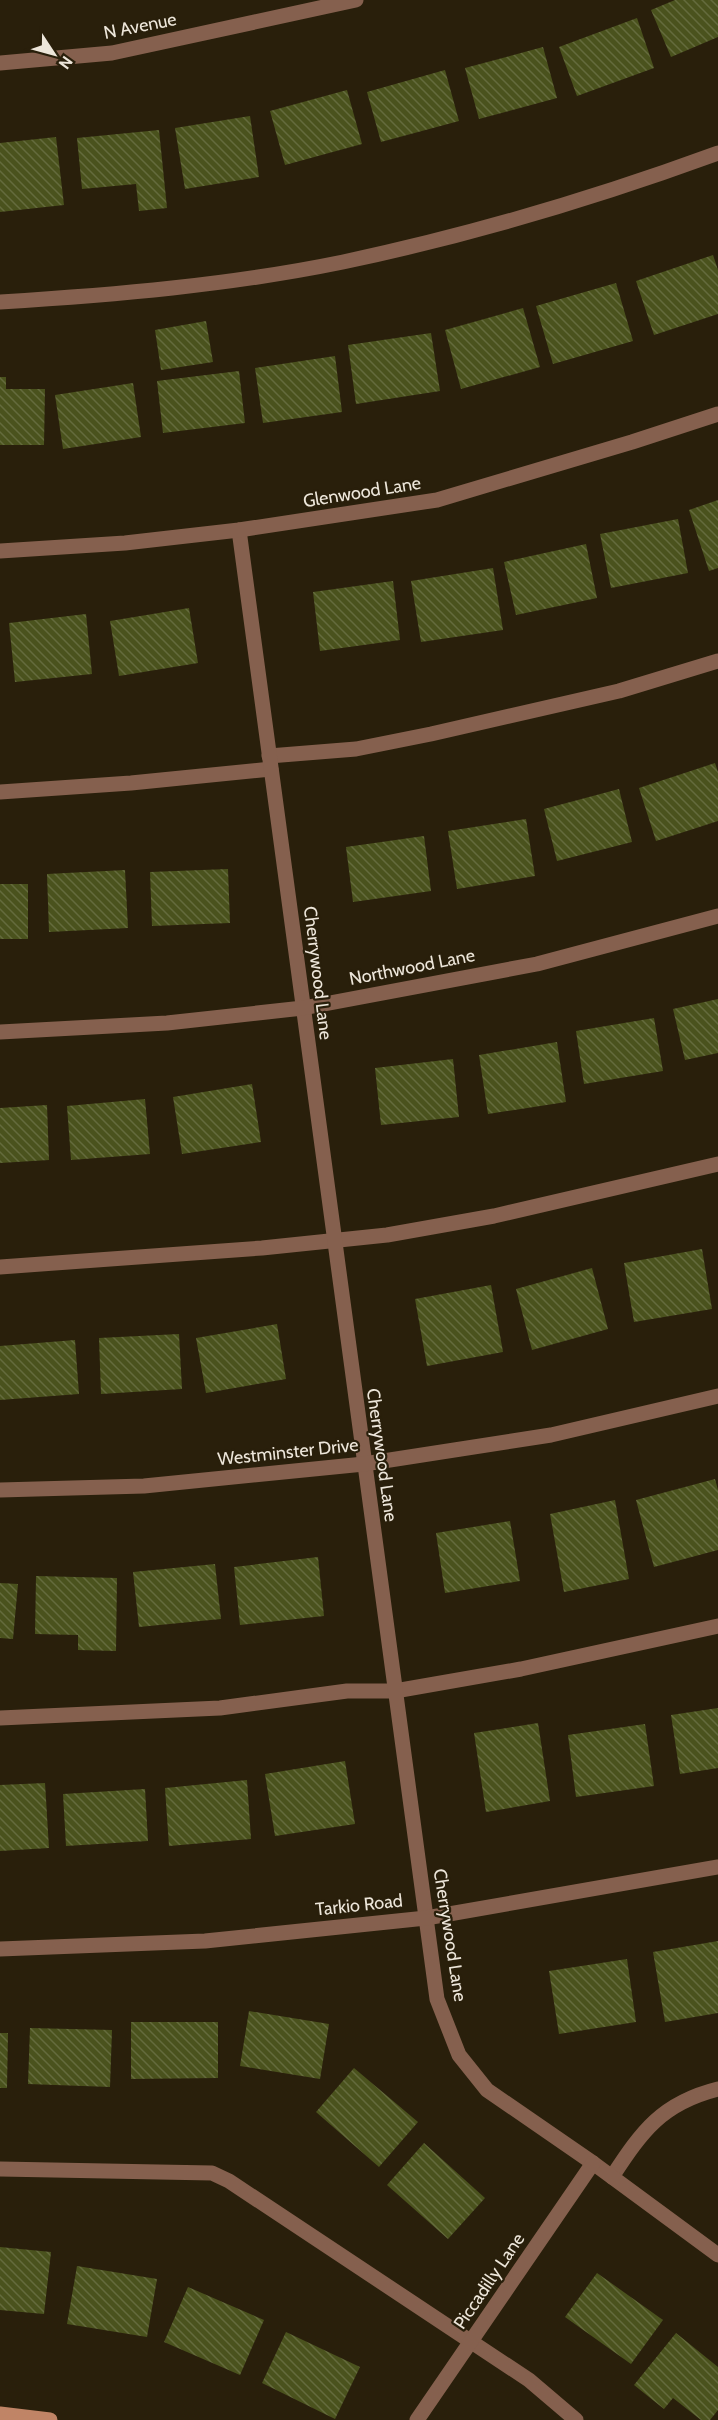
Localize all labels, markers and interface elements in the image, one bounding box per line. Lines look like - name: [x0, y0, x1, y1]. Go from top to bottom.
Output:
- street label: N Avenue: [102, 8, 178, 44]
- north arrow: [24, 24, 84, 84]
- text: N: [55, 52, 77, 73]
- street label: Glenwood Lane: [301, 472, 423, 512]
- street label: Cherrywood Lane: [299, 905, 337, 1041]
- street label: Northwood Lane: [347, 944, 477, 990]
- street label: Cherrywood Lane: [362, 1387, 402, 1523]
- street label: Westminster Drive: [216, 1434, 360, 1470]
- street label: Cherrywood Lane: [429, 1867, 471, 2003]
- street label: Tarkio Road: [314, 1889, 404, 1921]
- street label: Piccadilly Lane: [449, 2229, 529, 2333]

